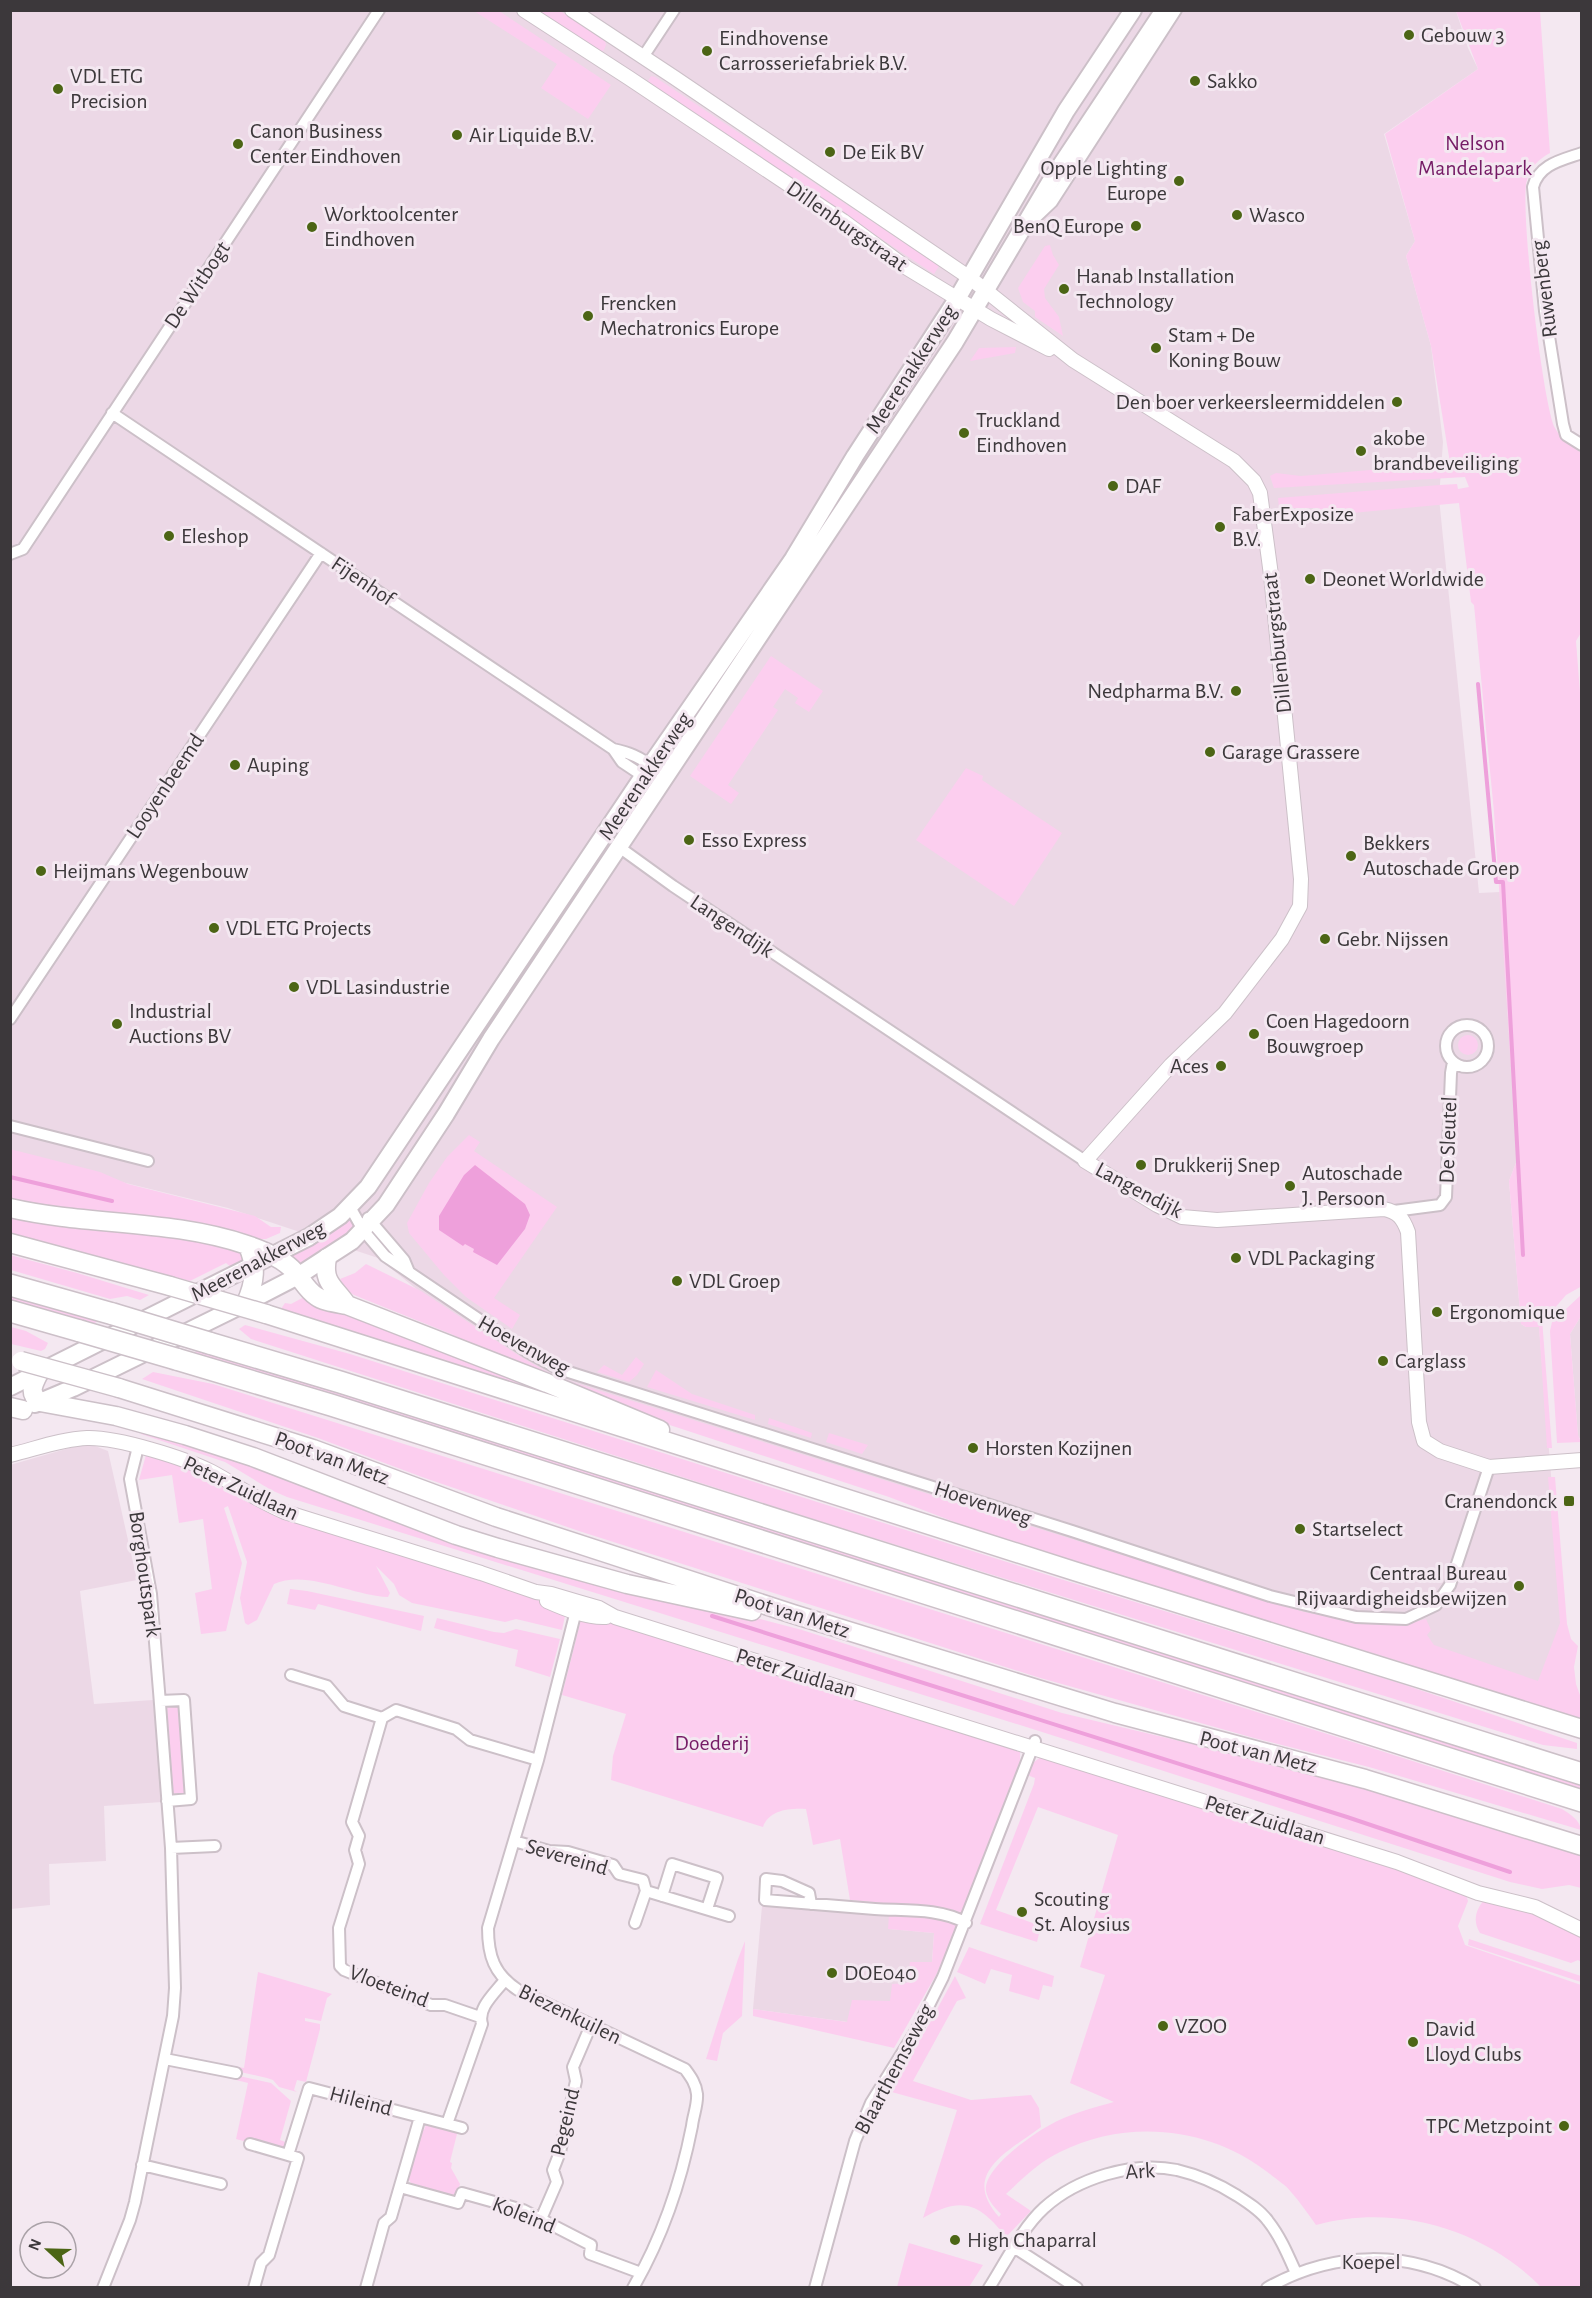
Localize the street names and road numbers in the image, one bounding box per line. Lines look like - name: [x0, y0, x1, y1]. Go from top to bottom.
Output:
- street label: Dillenburgstraat: [783, 176, 911, 276]
- street label: De Witbogt: [160, 237, 234, 333]
- street label: Ruwenberg: [1527, 239, 1561, 339]
- street label: Meerenakkerweg: [861, 301, 961, 437]
- street label: Fijenhof: [328, 552, 400, 611]
- street label: Dillenburgstraat: [1259, 572, 1295, 714]
- street label: Meerenakkerweg: [594, 708, 696, 844]
- street label: Looyenbeemd: [122, 730, 208, 842]
- street label: Langendijk: [686, 890, 778, 962]
- street label: De Sleutel: [1435, 1096, 1461, 1184]
- street label: Langendijk: [1092, 1158, 1186, 1222]
- street label: Meerenakkerweg: [187, 1216, 329, 1306]
- street label: Hoevenweg: [475, 1311, 574, 1379]
- street label: Poot van Metz: [272, 1427, 392, 1489]
- street label: Peter Zuidlaan: [180, 1452, 302, 1524]
- street label: Hoevenweg: [932, 1477, 1035, 1529]
- street label: Borghoutspark: [125, 1510, 165, 1638]
- street label: Poot van Metz: [732, 1584, 852, 1642]
- street label: Peter Zuidlaan: [733, 1644, 859, 1702]
- street label: Poot van Metz: [1197, 1727, 1319, 1777]
- street label: Peter Zuidlaan: [1202, 1791, 1328, 1849]
- street label: Severeind: [523, 1835, 611, 1879]
- street label: Vloeteind: [346, 1961, 432, 2011]
- street label: Biezenkuilen: [515, 1980, 625, 2048]
- street label: Blaarthemseweg: [850, 2000, 938, 2138]
- street label: Hileind: [327, 2082, 395, 2120]
- street label: Pegeind: [546, 2086, 584, 2158]
- street label: Ark: [1124, 2159, 1156, 2183]
- street label: Koleind: [489, 2192, 559, 2238]
- street label: Koepel: [1341, 2251, 1401, 2273]

